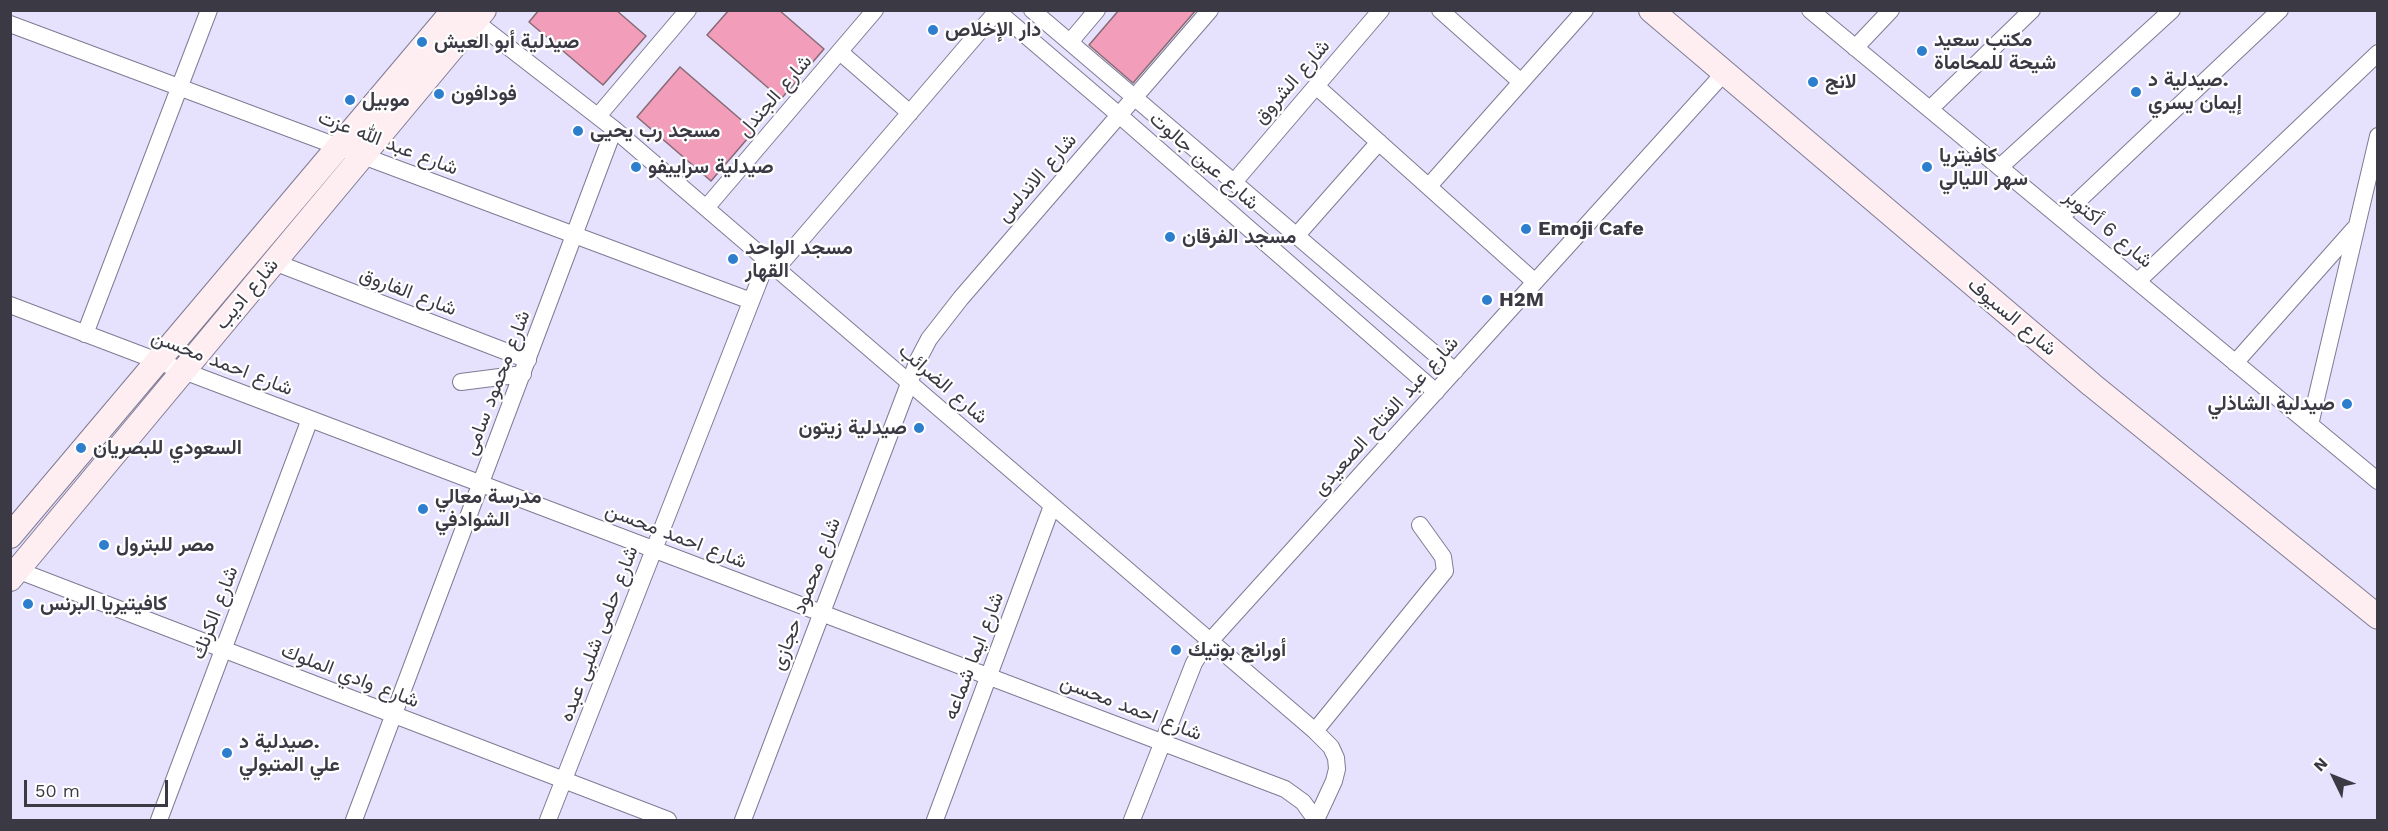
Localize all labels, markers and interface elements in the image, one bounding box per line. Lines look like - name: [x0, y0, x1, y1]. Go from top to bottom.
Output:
- place label: دار الإخلاص: [945, 18, 1041, 42]
- marker: دار الإخلاص: [926, 23, 940, 37]
- place label: مكتب سعيد شيحة للمحاماة: [1934, 28, 2056, 75]
- place label: صيدلية أبو العيش: [434, 30, 580, 54]
- marker: صيدلية أبو العيش: [415, 35, 429, 49]
- street label: شارع الشروق: [1249, 35, 1335, 129]
- marker: مكتب سعيد شيحة للمحاماة: [1915, 44, 1929, 58]
- street label: شارع الجندل: [733, 50, 817, 142]
- place label: صيدلية د. إيمان يسري: [2148, 68, 2242, 115]
- place label: لانج: [1825, 70, 1857, 94]
- marker: لانج: [1806, 75, 1820, 89]
- place label: فودافون: [451, 82, 517, 106]
- marker: صيدلية د. إيمان يسري: [2129, 85, 2143, 99]
- marker: فودافون: [432, 87, 446, 101]
- place label: موبيل: [362, 88, 410, 112]
- marker: موبيل: [343, 93, 357, 107]
- street label: شارع عبد الله عزت: [315, 105, 461, 181]
- street label: شارع عين جالوت: [1144, 107, 1264, 215]
- place label: مسجد رب يحيى: [590, 119, 720, 143]
- marker: مسجد رب يحيى: [571, 124, 585, 138]
- street label: شارع الاندلس: [992, 129, 1082, 227]
- place label: كافيتريا سهر الليالي: [1939, 144, 2028, 191]
- place label: صيدلية سراييفو: [648, 155, 774, 179]
- marker: صيدلية سراييفو: [629, 160, 643, 174]
- marker: كافيتريا سهر الليالي: [1920, 160, 1934, 174]
- street label: شارع 6 أكتوبر: [2058, 185, 2158, 273]
- place label: Emoji Cafe: [1538, 217, 1644, 241]
- marker: Emoji Cafe: [1519, 222, 1533, 236]
- place label: مسجد الفرقان: [1182, 225, 1296, 249]
- marker: مسجد الفرقان: [1163, 230, 1177, 244]
- place label: مسجد الواحد القهار: [745, 236, 853, 283]
- marker: مسجد الواحد القهار: [726, 252, 740, 266]
- street label: شارع اديب: [210, 253, 284, 335]
- street label: شارع الفاروق: [356, 263, 460, 321]
- street label: شارع السيوف: [1963, 273, 2061, 361]
- place label: H2M: [1499, 288, 1544, 312]
- marker: H2M: [1480, 293, 1494, 307]
- street label: شارع محمود سامى: [458, 307, 536, 459]
- street label: شارع احمد محسن: [148, 325, 296, 401]
- street label: شارع عبد الفتاح الصعيدى: [1308, 331, 1464, 501]
- street label: شارع الضرائب: [893, 339, 993, 429]
- place label: صيدلية الشاذلي: [2208, 392, 2335, 416]
- marker: صيدلية الشاذلي: [2340, 397, 2354, 411]
- place label: صيدلية زيتون: [799, 416, 907, 440]
- marker: صيدلية زيتون: [912, 421, 926, 435]
- place label: السعودي للبصريان: [93, 436, 242, 460]
- marker: السعودي للبصريان: [74, 441, 88, 455]
- place label: مدرسة معالي الشوادفي: [435, 485, 542, 532]
- street label: شارع احمد محسن: [602, 498, 750, 574]
- marker: مدرسة معالي الشوادفي: [416, 502, 430, 516]
- street label: شارع محمود حجازى: [766, 514, 846, 674]
- place label: مصر للبترول: [116, 533, 214, 557]
- marker: مصر للبترول: [97, 538, 111, 552]
- street label: شارع حلمى شلبى عبده: [554, 543, 644, 725]
- street label: شارع الكرنك: [186, 563, 244, 663]
- street label: شارع ايما شماعه: [939, 589, 1009, 723]
- place label: كافيتيريا البرنس: [40, 592, 167, 616]
- marker: كافيتيريا البرنس: [21, 597, 35, 611]
- place label: أورانج بوتيك: [1188, 638, 1286, 662]
- street label: شارع وادي الملوك: [278, 639, 422, 713]
- marker: أورانج بوتيك: [1169, 643, 1183, 657]
- street label: شارع احمد محسن: [1057, 670, 1205, 746]
- place label: صيدلية د. علي المتبولي: [239, 730, 340, 777]
- marker: صيدلية د. علي المتبولي: [220, 746, 234, 760]
- north arrow: [2304, 747, 2364, 807]
- text: N: [2309, 754, 2331, 775]
- scale bar: [27, 768, 171, 806]
- text: 50 m: [35, 780, 80, 801]

